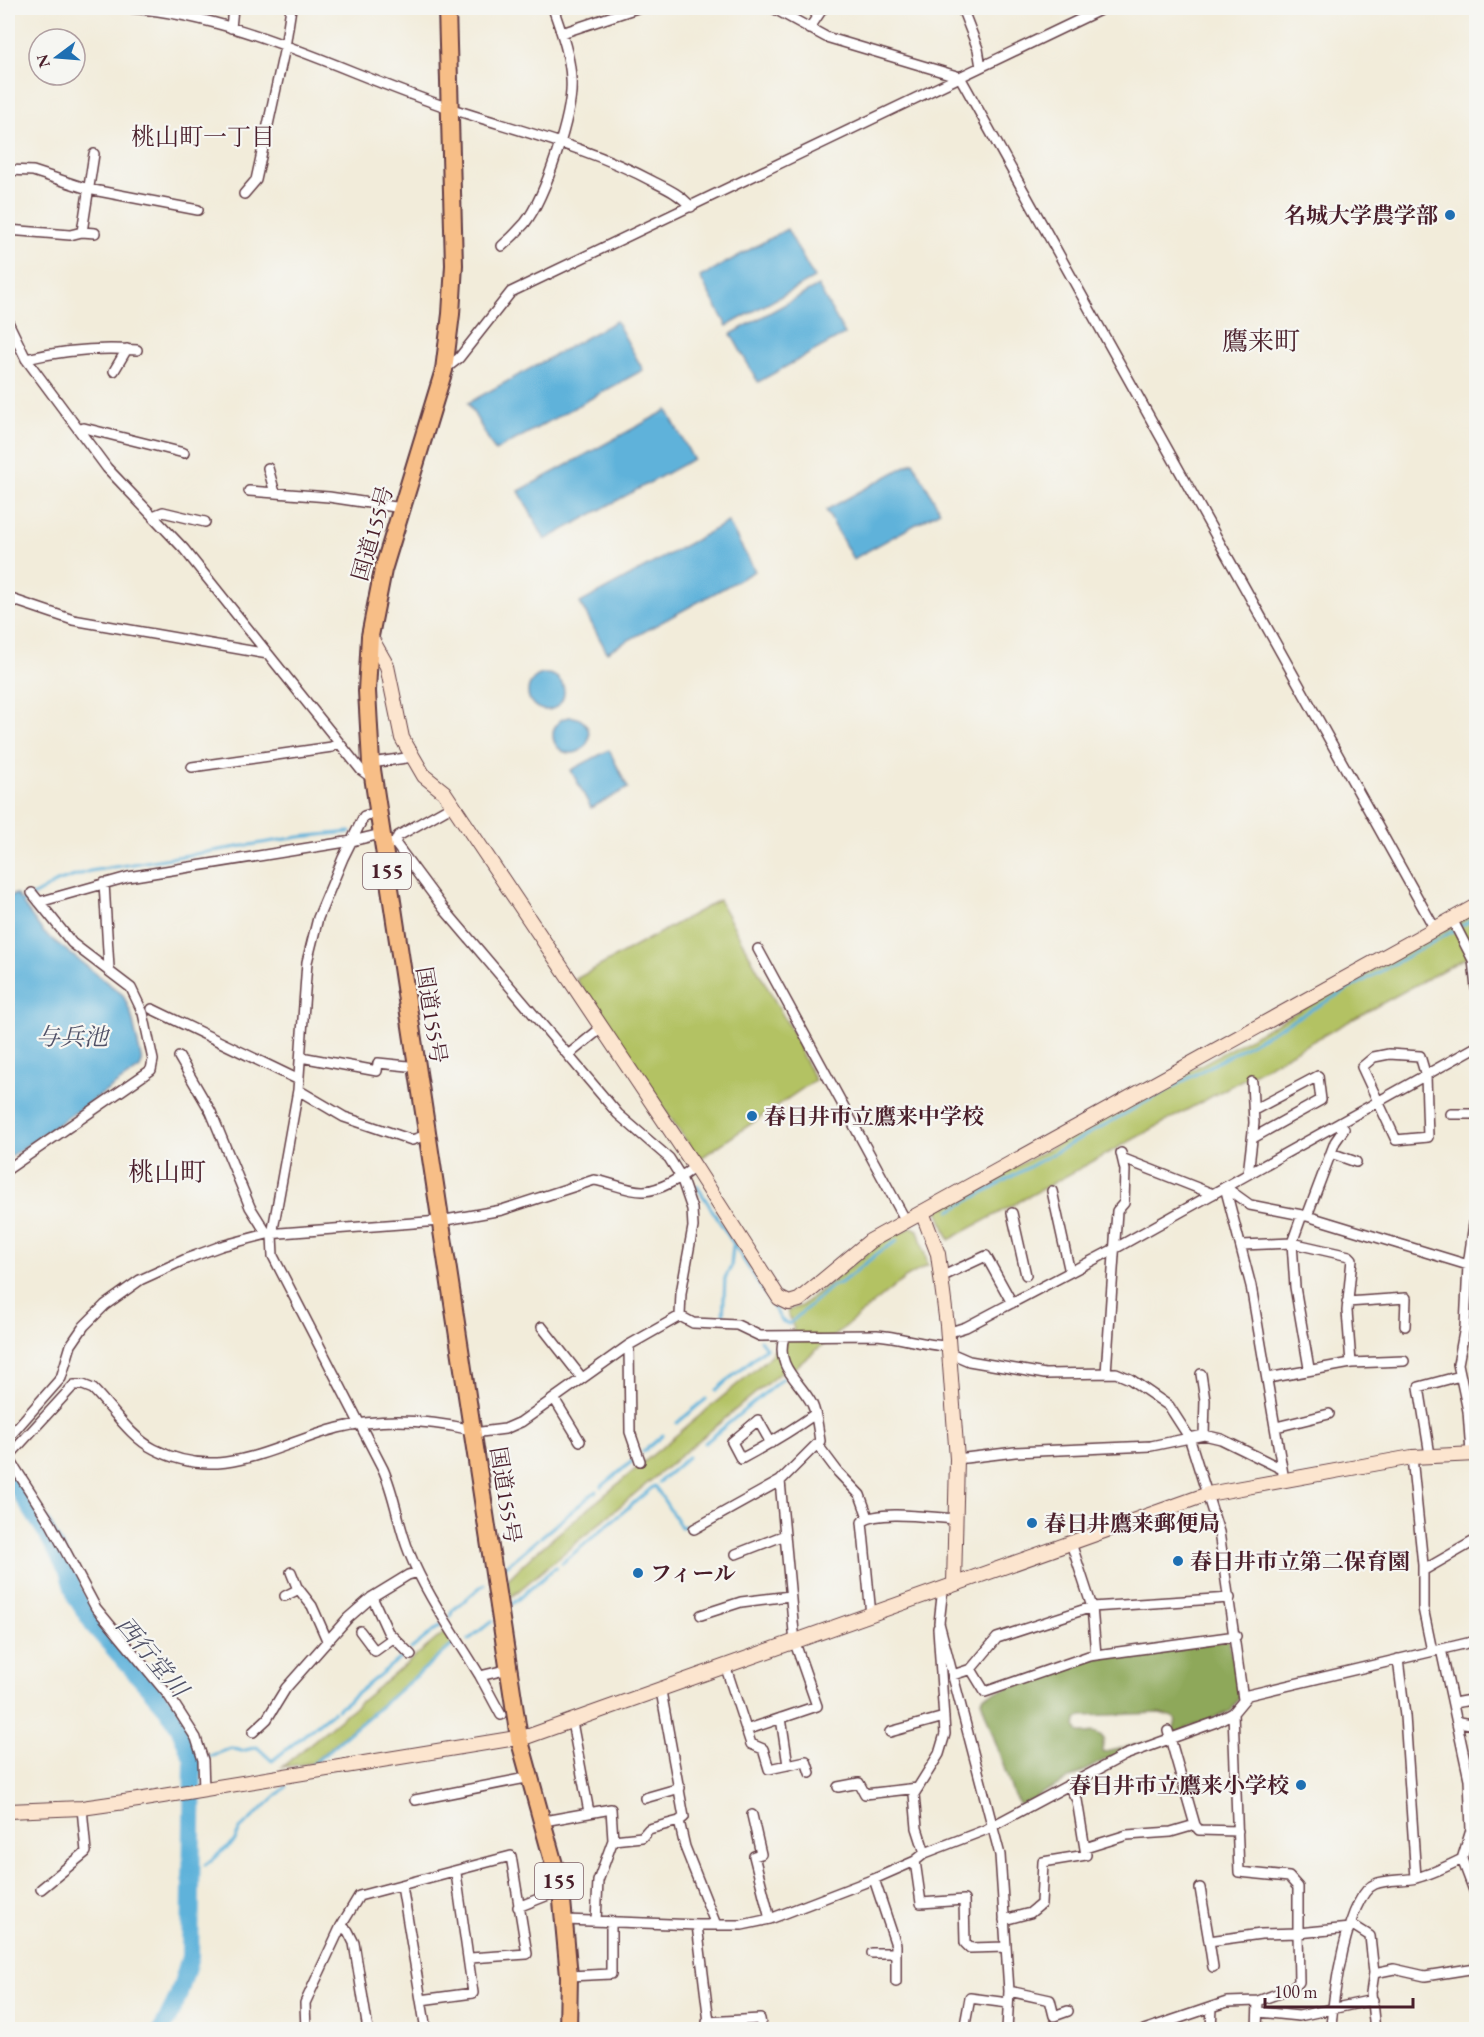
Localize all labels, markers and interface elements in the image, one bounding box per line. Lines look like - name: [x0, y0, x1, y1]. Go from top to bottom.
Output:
- north arrow: [27, 27, 87, 87]
- text: N: [31, 52, 55, 70]
- district label: 桃山町一丁目: [131, 121, 275, 152]
- place label: 名城大学農学部: [1284, 201, 1438, 230]
- marker: 名城大学農学部: [1443, 208, 1457, 222]
- district label: 鷹来町: [1222, 324, 1300, 358]
- street label: 国道155号: [345, 482, 400, 584]
- road number: 155: [363, 853, 411, 889]
- street label: 国道155号: [410, 965, 453, 1066]
- water label: 与兵池: [36, 1021, 111, 1052]
- place label: 春日井市立鷹来中学校: [764, 1102, 984, 1131]
- marker: 春日井市立鷹来中学校: [745, 1109, 759, 1123]
- district label: 桃山町: [128, 1155, 206, 1189]
- street label: 国道155号: [484, 1445, 527, 1546]
- place label: 春日井鷹来郵便局: [1044, 1509, 1220, 1538]
- marker: 春日井鷹来郵便局: [1025, 1516, 1039, 1530]
- place label: 春日井市立第二保育園: [1190, 1547, 1410, 1576]
- marker: 春日井市立第二保育園: [1171, 1554, 1185, 1568]
- place label: フィール: [650, 1559, 736, 1588]
- marker: フィール: [631, 1566, 645, 1580]
- water label: 西行堂川: [110, 1610, 197, 1706]
- place label: 春日井市立鷹来小学校: [1069, 1771, 1289, 1800]
- marker: 春日井市立鷹来小学校: [1294, 1778, 1308, 1792]
- road number: 155: [535, 1863, 583, 1899]
- scale bar: [1265, 1971, 1414, 2009]
- text: 100 m: [1274, 1980, 1318, 2003]

